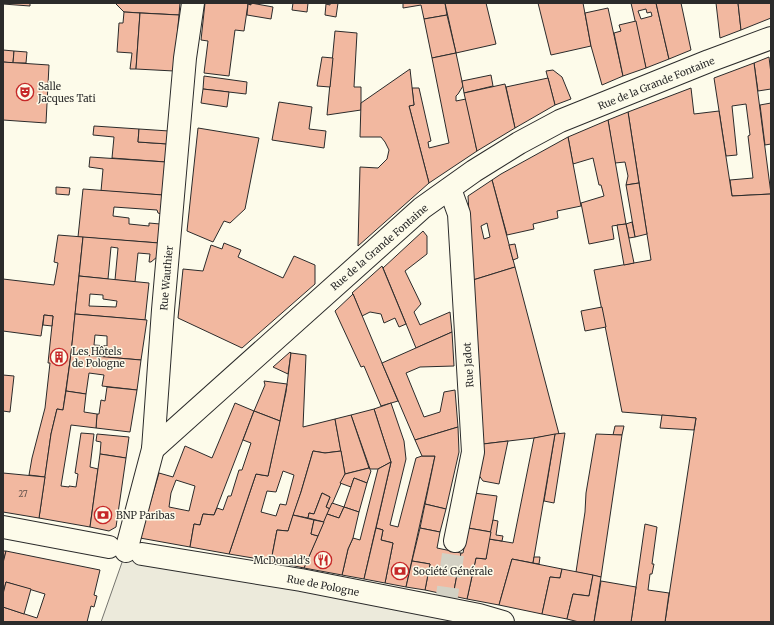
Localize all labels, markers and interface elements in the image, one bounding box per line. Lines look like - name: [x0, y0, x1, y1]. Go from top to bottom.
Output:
- street label: Rue de la Grande Fontaine: [596, 54, 716, 113]
- place label: Salle Jacques Tati: [37, 80, 96, 105]
- theatre icon: Salle Jacques Tati: [15, 82, 35, 102]
- street label: Rue de la Grande Fontaine: [328, 202, 431, 293]
- street label: Rue Wauthier: [157, 245, 176, 311]
- street label: Rue Jadot: [460, 342, 477, 388]
- place label: Les Hôtels de Pologne: [72, 345, 125, 370]
- building icon: Les Hôtels de Pologne: [49, 347, 69, 367]
- house number: 27: [18, 489, 28, 499]
- bank icon: BNP Paribas: [93, 505, 113, 525]
- place label: BNP Paribas: [116, 509, 175, 522]
- restaurant icon: McDonald's: [313, 550, 333, 570]
- place label: McDonald's: [254, 554, 310, 567]
- bank icon: Société Générale: [390, 561, 410, 581]
- place label: Société Générale: [413, 565, 493, 578]
- street label: Rue de Pologne: [286, 572, 360, 599]

